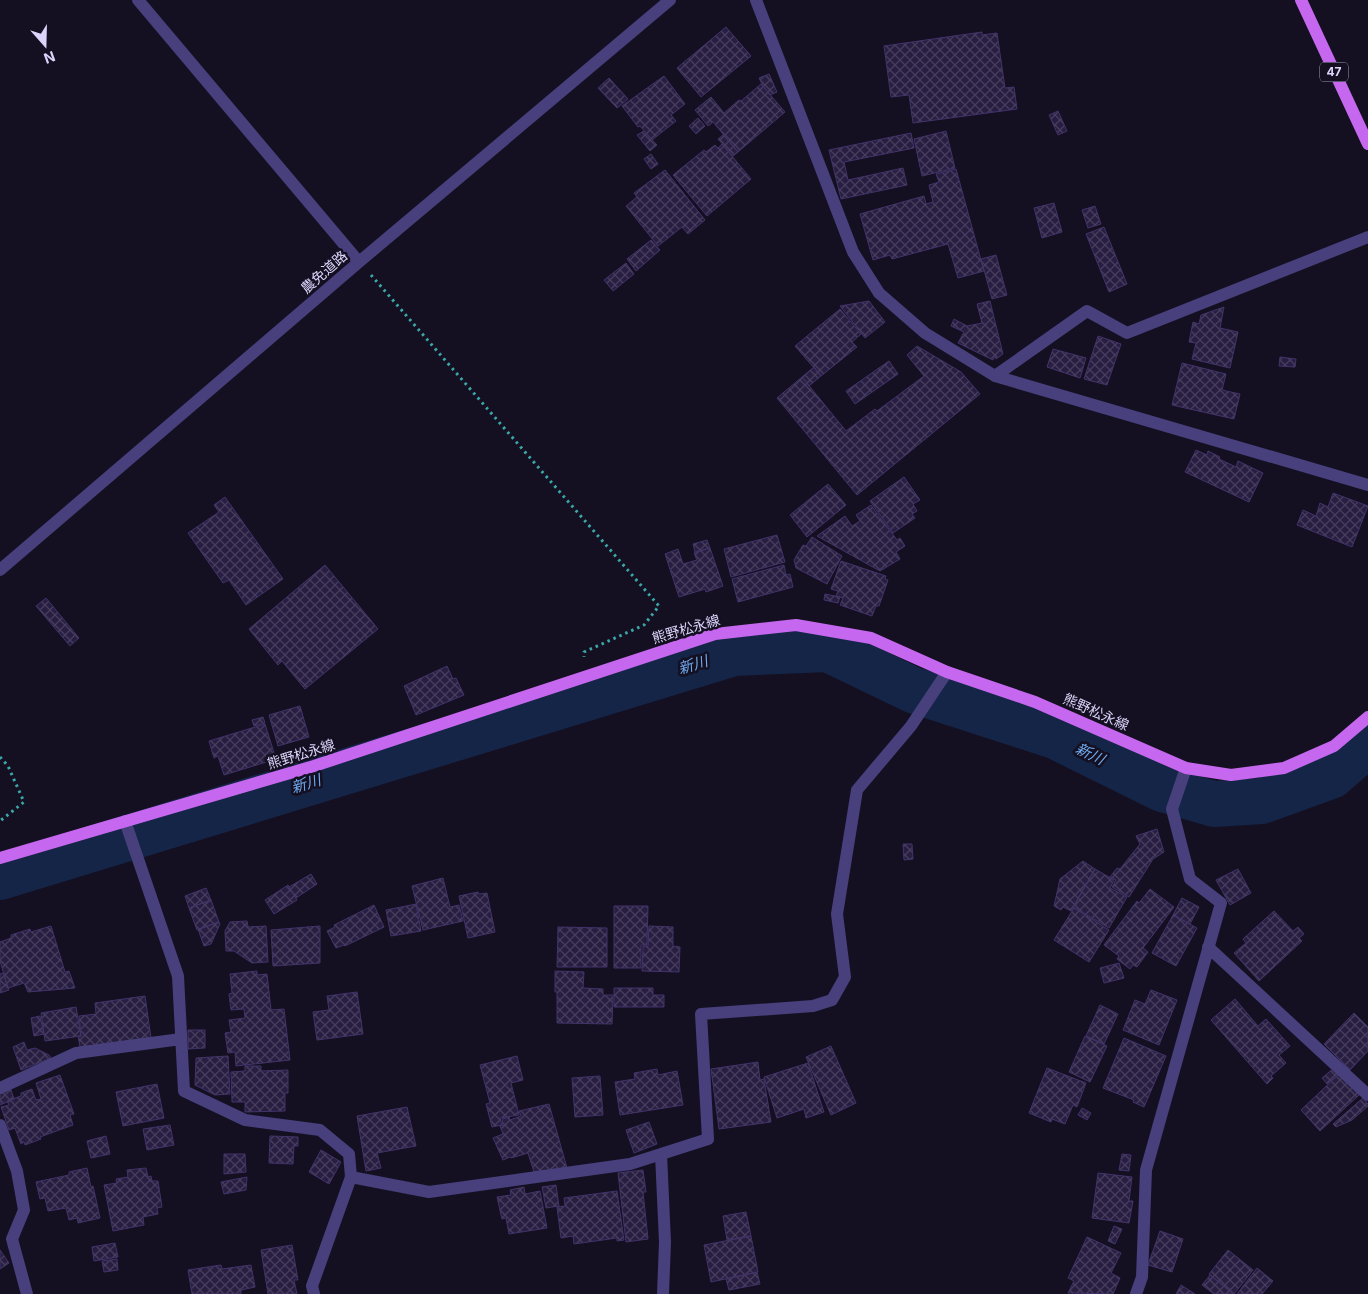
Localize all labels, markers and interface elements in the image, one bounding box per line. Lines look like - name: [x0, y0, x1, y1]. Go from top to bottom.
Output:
- north arrow: [20, 20, 70, 70]
- text: N: [42, 48, 58, 67]
- road number: 47: [1320, 62, 1348, 82]
- street label: 農免道路: [297, 247, 350, 296]
- street label: 熊野松永線: [650, 611, 722, 646]
- water label: 新川: [676, 650, 712, 678]
- street label: 熊野松永線: [1061, 690, 1132, 734]
- street label: 熊野松永線: [265, 735, 337, 772]
- water label: 新川: [1073, 738, 1110, 770]
- water label: 新川: [289, 769, 325, 797]

